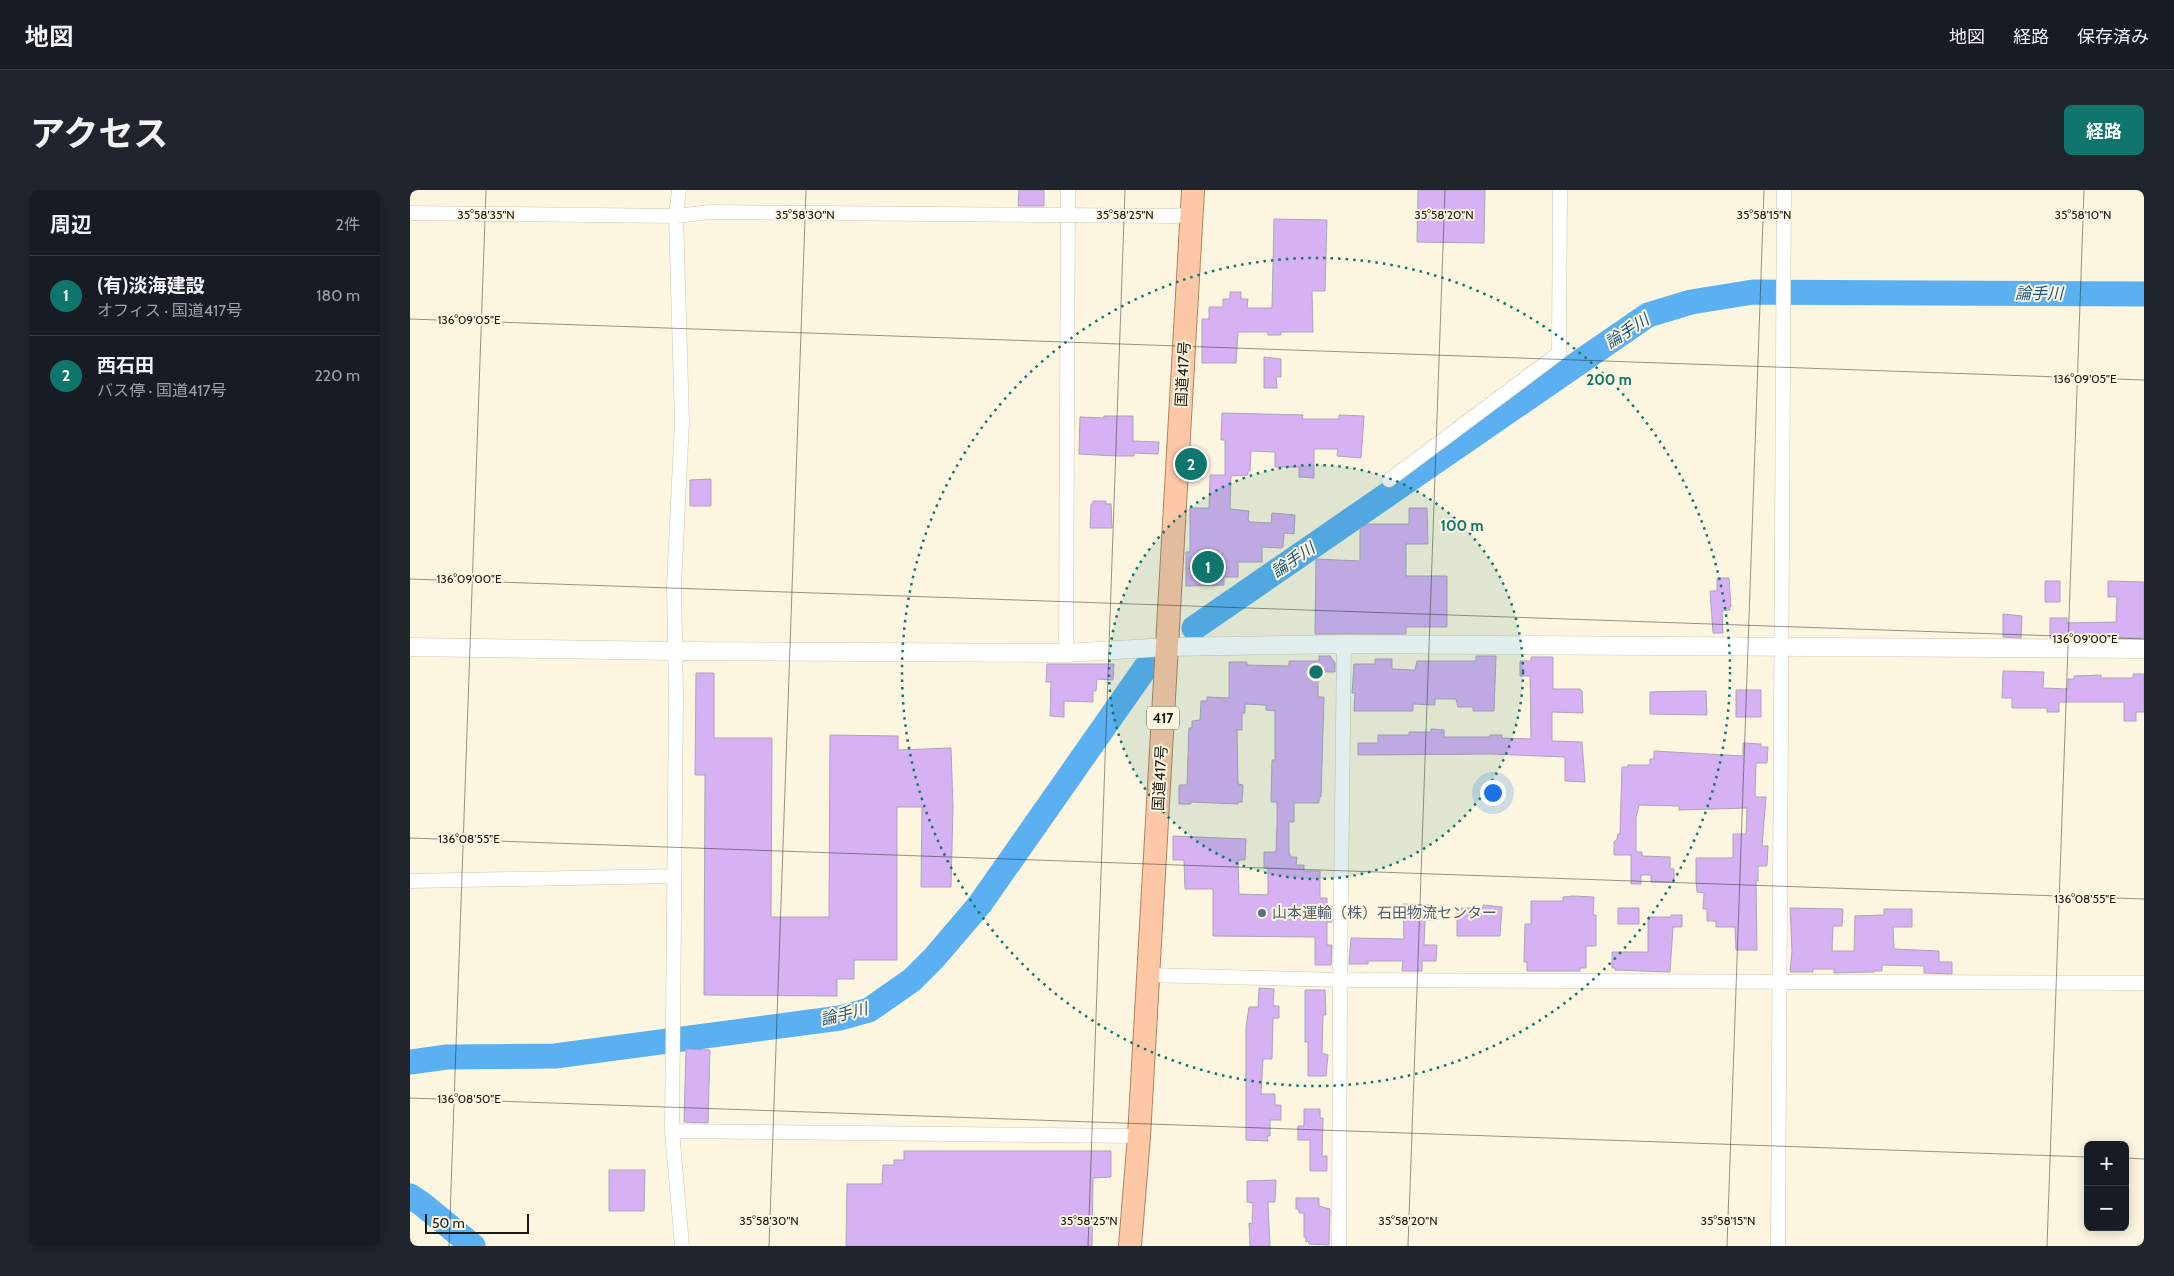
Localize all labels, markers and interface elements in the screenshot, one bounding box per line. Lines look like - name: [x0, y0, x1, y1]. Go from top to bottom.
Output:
- text: 地図: [25, 22, 73, 51]
- text: 地図: [1949, 26, 1985, 48]
- text: 経路: [2013, 26, 2049, 48]
- text: 保存済み: [2077, 26, 2149, 48]
- button: 経路: [2064, 105, 2144, 155]
- text: アクセス: [30, 112, 168, 155]
- text: 35°58'35"N: [457, 207, 515, 222]
- text: 35°58'30"N: [775, 207, 835, 222]
- text: 35°58'25"N: [1096, 207, 1154, 222]
- text: 35°58'20"N: [1414, 207, 1474, 222]
- text: 35°58'15"N: [1736, 207, 1792, 222]
- text: 35°58'10"N: [2055, 207, 2111, 222]
- text: 周辺: [50, 212, 92, 237]
- text: 2件: [336, 215, 360, 234]
- text: (有)淡海建設: [97, 274, 204, 297]
- water label: 論手川: [2015, 284, 2065, 303]
- text: 1: [63, 286, 69, 305]
- text: 180 m: [316, 286, 360, 305]
- text: オフィス · 国道417号: [97, 301, 242, 320]
- water label: 論手川: [1602, 309, 1654, 352]
- text: 136°09'05"E: [437, 312, 501, 327]
- street label: 国道417号: [1172, 341, 1194, 407]
- text: 西石田: [97, 354, 154, 377]
- text: 2: [62, 366, 70, 385]
- text: 220 m: [314, 366, 360, 385]
- text: 200 m: [1586, 371, 1632, 389]
- text: 136°09'05"E: [2053, 371, 2117, 386]
- text: バス停 · 国道417号: [97, 381, 227, 400]
- pin: 2: [1175, 445, 1207, 483]
- text: 100 m: [1440, 517, 1484, 535]
- water label: 論手川: [1268, 538, 1320, 581]
- pin: 1: [1192, 548, 1224, 586]
- text: 136°09'00"E: [436, 571, 502, 586]
- text: 136°09'00"E: [2052, 631, 2118, 646]
- centre of rings: [1307, 663, 1325, 681]
- road number: 417: [1147, 706, 1179, 730]
- street label: 国道417号: [1149, 745, 1171, 811]
- your location: [1480, 780, 1506, 806]
- text: 136°08'55"E: [438, 831, 500, 846]
- text: 136°08'55"E: [2054, 891, 2116, 906]
- place label: 山本運輸（株）石田物流センター: [1272, 904, 1497, 922]
- marker: 山本運輸（株）石田物流センター: [1256, 907, 1268, 919]
- water label: 論手川: [818, 998, 872, 1029]
- text: 136°08'50"E: [437, 1091, 501, 1106]
- map controls: [2084, 1141, 2129, 1231]
- button: +: [2084, 1141, 2129, 1186]
- button: −: [2084, 1186, 2129, 1231]
- scale bar: [425, 1211, 529, 1234]
- text: 35°58'30"N: [739, 1213, 799, 1228]
- text: 35°58'25"N: [1060, 1213, 1118, 1228]
- text: 35°58'20"N: [1378, 1213, 1438, 1228]
- text: 35°58'15"N: [1700, 1213, 1756, 1228]
- text: 50 m: [432, 1214, 465, 1232]

